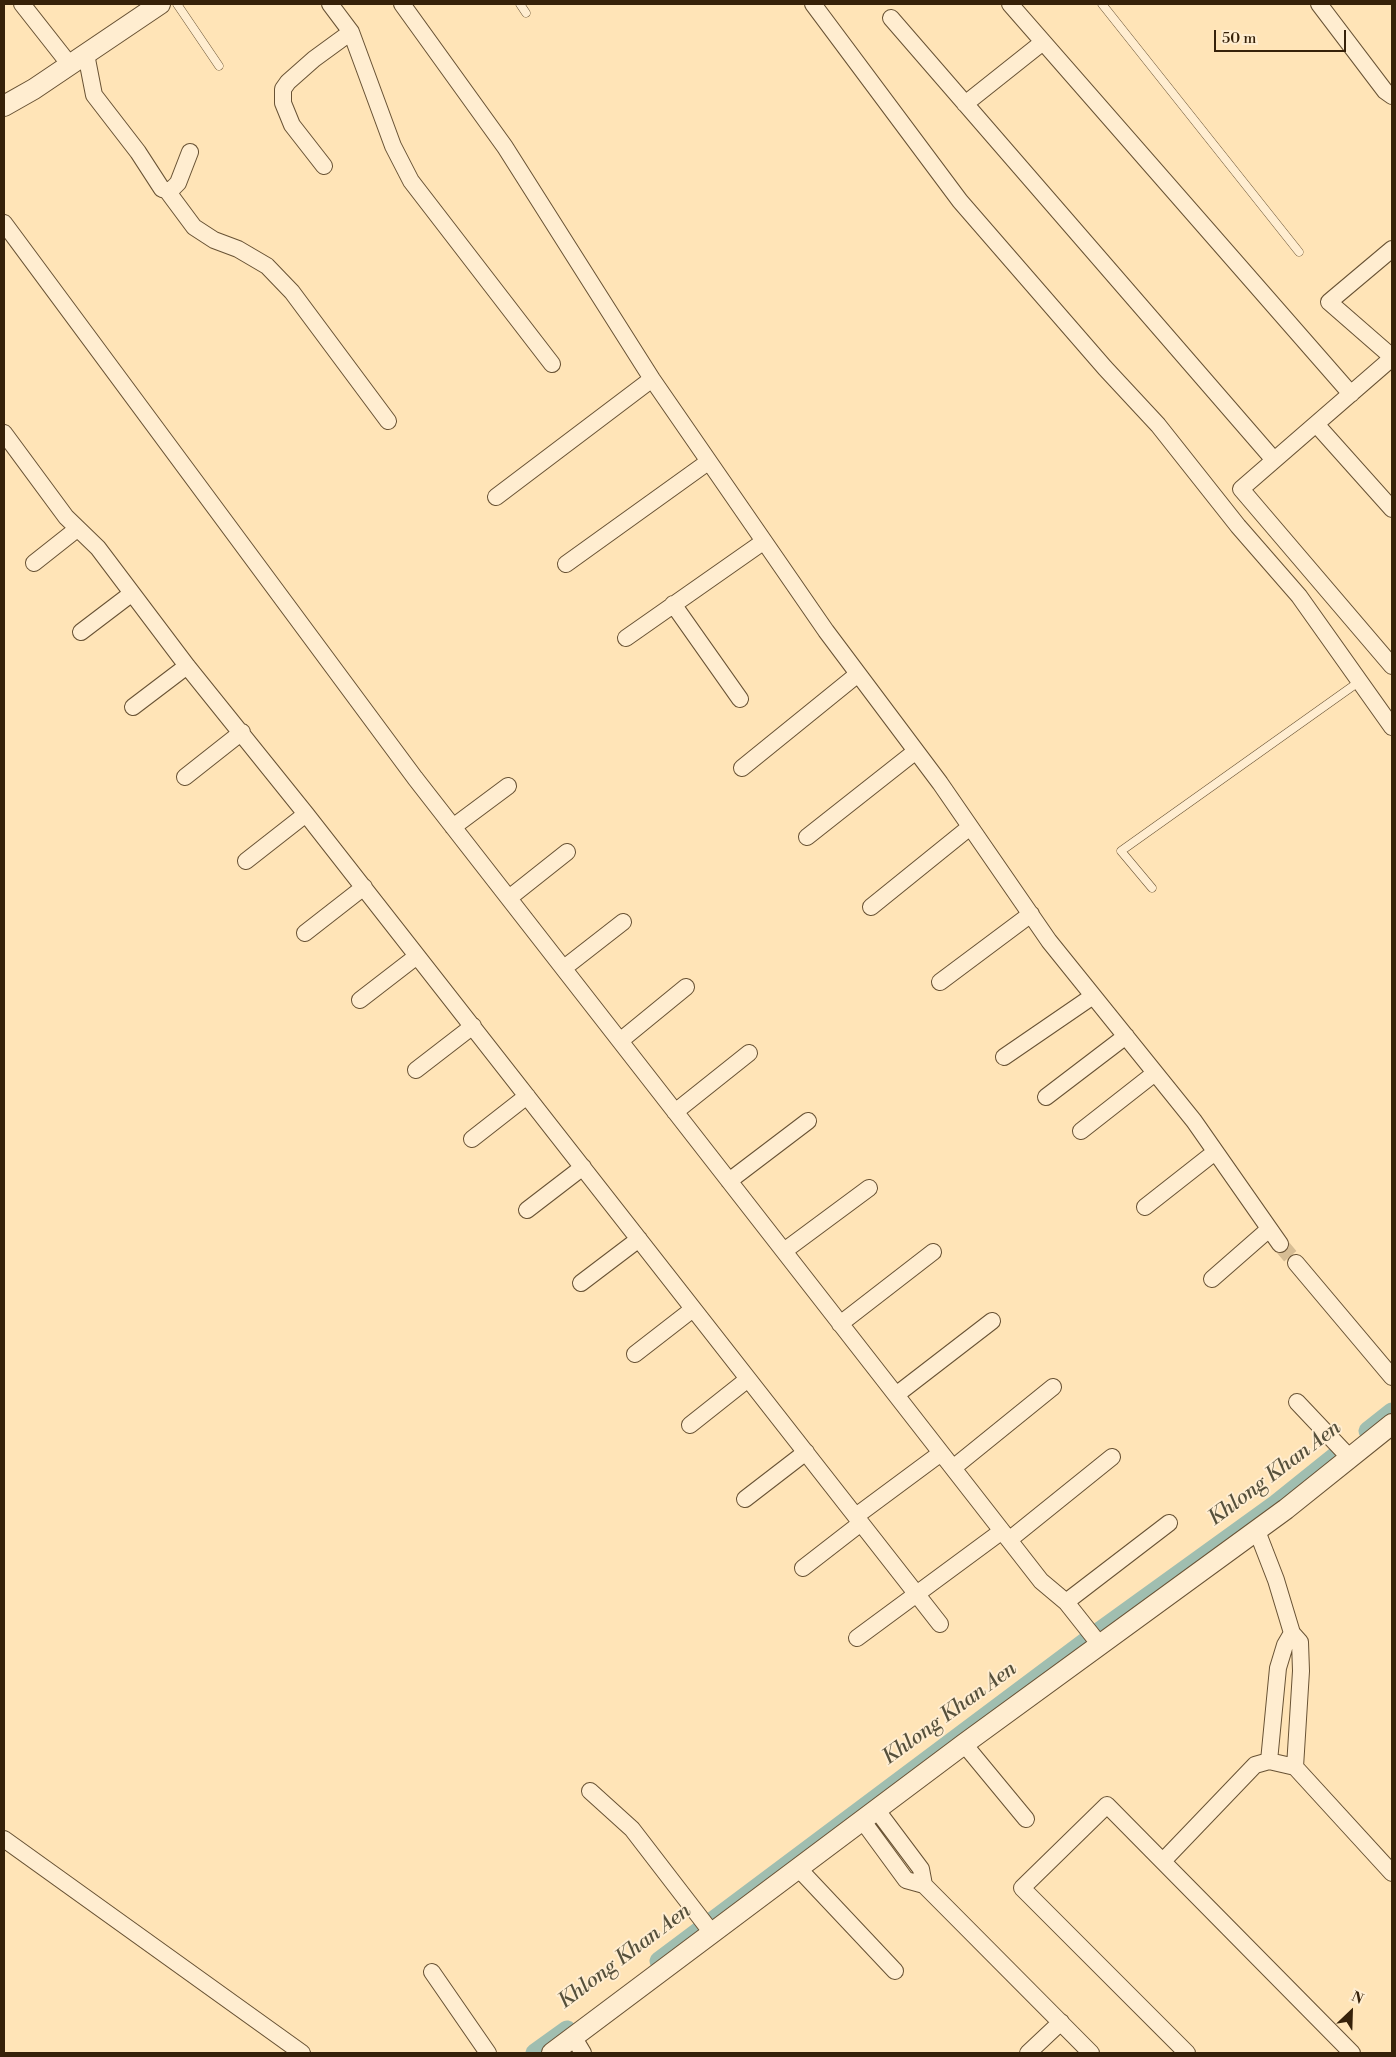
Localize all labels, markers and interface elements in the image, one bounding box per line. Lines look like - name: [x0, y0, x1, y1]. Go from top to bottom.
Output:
- scale bar: [1216, 20, 1348, 52]
- text: 50 m: [1222, 29, 1256, 48]
- water label: Khlong Khan Aen: [1204, 1416, 1346, 1532]
- water label: Khlong Khan Aen: [878, 1657, 1022, 1771]
- water label: Khlong Khan Aen: [554, 1899, 696, 2015]
- north arrow: [1326, 1987, 1376, 2037]
- text: N: [1348, 1988, 1366, 2009]

